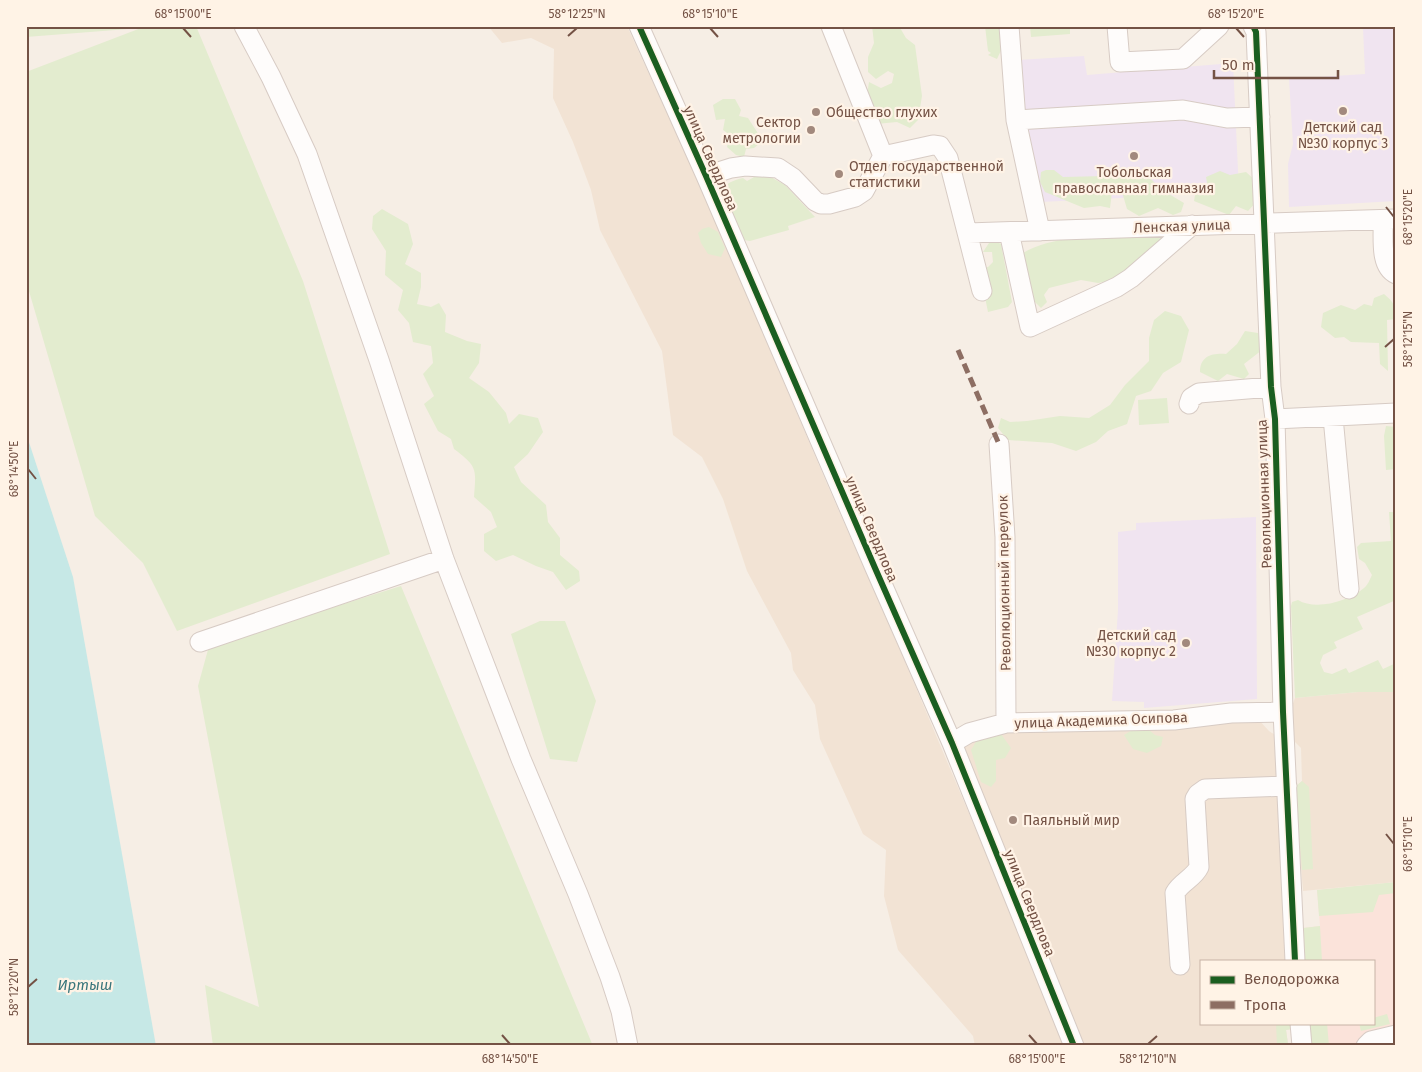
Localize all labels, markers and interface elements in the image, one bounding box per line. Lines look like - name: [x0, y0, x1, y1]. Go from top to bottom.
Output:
- text: 68°15'00"E: [154, 7, 212, 21]
- text: 58°12'25"N: [548, 7, 606, 21]
- text: 68°15'10"E: [682, 7, 738, 21]
- text: 68°15'20"E: [1208, 7, 1264, 21]
- scale bar: [1214, 48, 1338, 80]
- text: 50 m: [1222, 56, 1255, 74]
- street label: улица Свердлова: [680, 103, 741, 213]
- place label: Общество глухих: [826, 104, 938, 121]
- marker: Детский сад №30 корпус 3: [1337, 105, 1349, 117]
- marker: Общество глухих: [810, 106, 822, 118]
- place label: Сектор метрологии: [723, 114, 801, 147]
- place label: Детский сад №30 корпус 3: [1298, 119, 1388, 152]
- marker: Сектор метрологии: [805, 124, 817, 136]
- marker: Тобольская православная гимназия: [1128, 150, 1140, 162]
- place label: Отдел государственной статистики: [849, 158, 1004, 191]
- place label: Тобольская православная гимназия: [1054, 164, 1214, 197]
- marker: Отдел государственной статистики: [833, 168, 845, 180]
- text: 68°15'20"E: [1401, 189, 1415, 245]
- street label: Ленская улица: [1133, 216, 1231, 237]
- text: 58°12'15"N: [1401, 311, 1415, 367]
- street label: Революционная улица: [1253, 419, 1276, 569]
- text: 68°14'50"E: [7, 441, 21, 497]
- street label: улица Свердлова: [842, 474, 902, 585]
- street label: Революционный переулок: [994, 494, 1015, 671]
- place label: Детский сад №30 корпус 2: [1086, 627, 1176, 660]
- marker: Детский сад №30 корпус 2: [1180, 637, 1192, 649]
- street label: улица Академика Осипова: [1014, 709, 1188, 732]
- place label: Паяльный мир: [1023, 812, 1120, 829]
- marker: Паяльный мир: [1007, 814, 1019, 826]
- text: 68°15'10"E: [1401, 816, 1415, 872]
- street label: улица Свердлова: [1000, 847, 1059, 959]
- text: 58°12'20"N: [7, 958, 21, 1016]
- legend: [1200, 960, 1374, 1024]
- text: Велодорожка: [1244, 970, 1340, 988]
- water label: Иртыш: [57, 976, 113, 994]
- text: Тропа: [1244, 996, 1286, 1014]
- text: 68°14'50"E: [482, 1052, 538, 1066]
- text: 68°15'00"E: [1008, 1052, 1066, 1066]
- text: 58°12'10"N: [1119, 1052, 1177, 1066]

